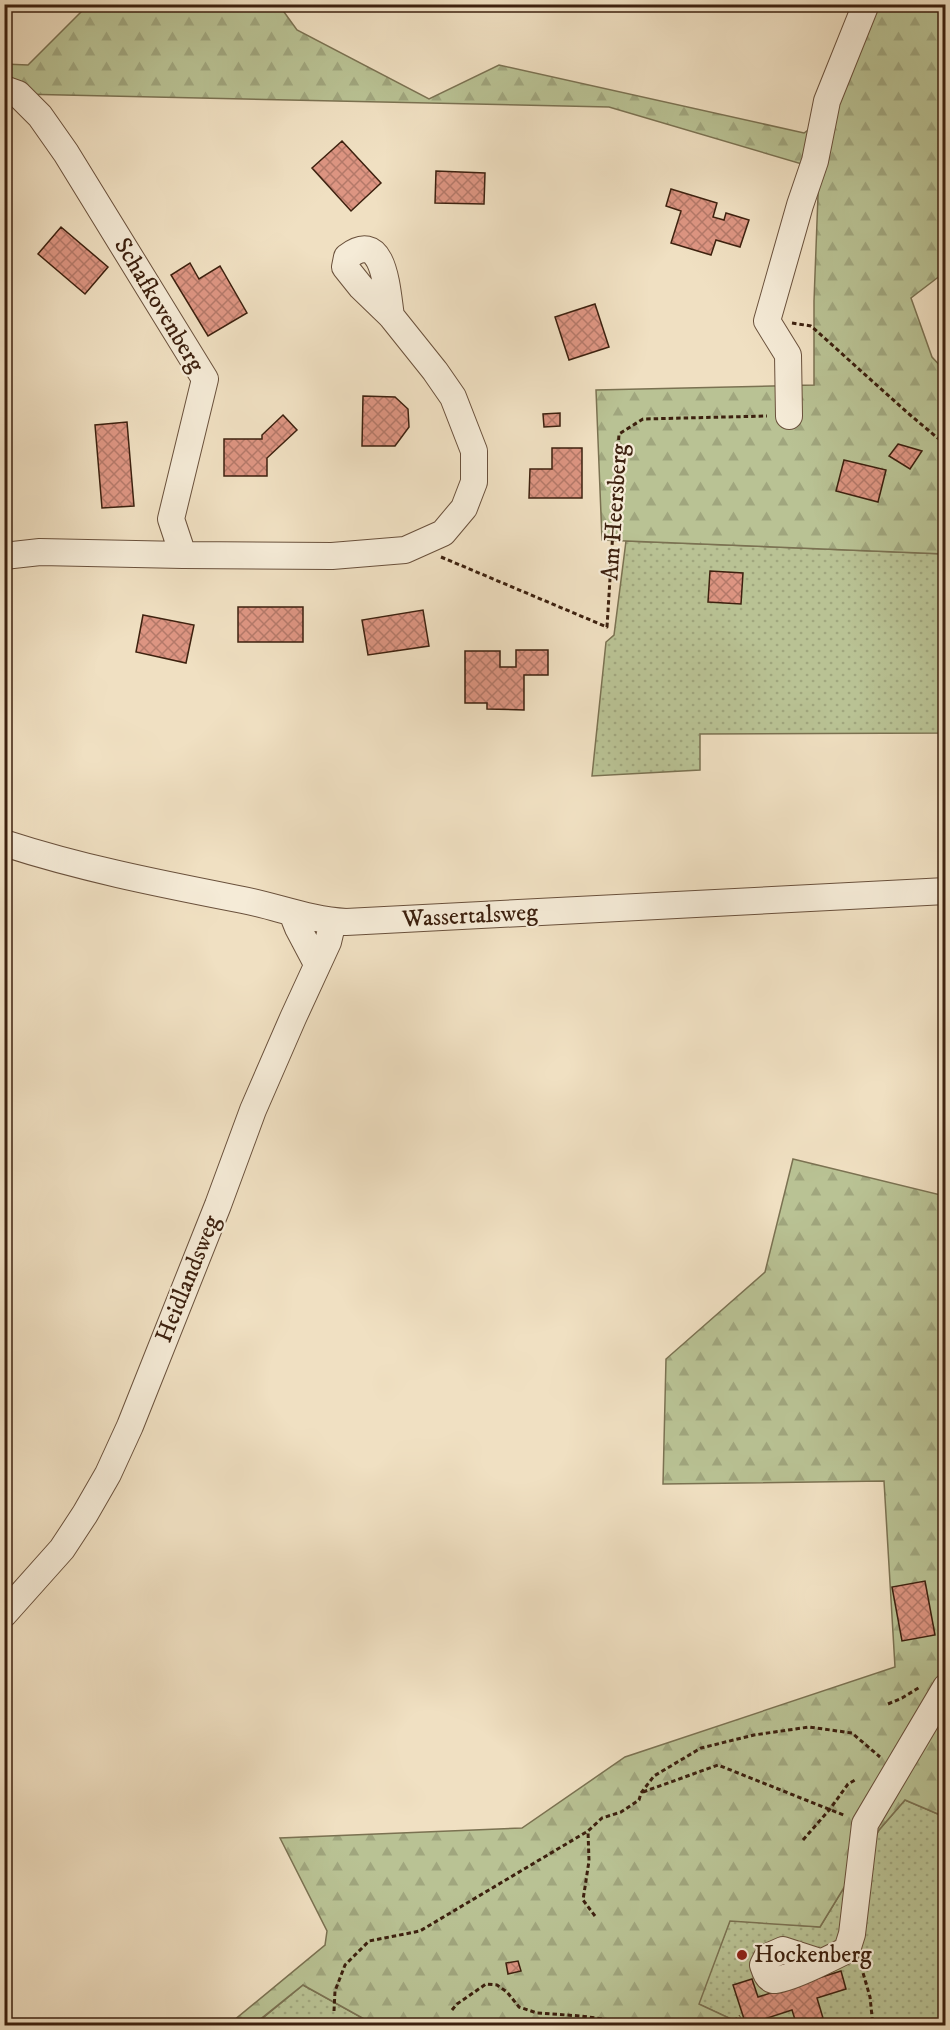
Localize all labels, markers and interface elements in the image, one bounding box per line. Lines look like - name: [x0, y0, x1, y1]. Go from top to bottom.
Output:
- street label: Schafkovenberg: [107, 232, 211, 378]
- street label: Am Heersberg: [595, 442, 635, 581]
- street label: Wassertalsweg: [400, 897, 539, 935]
- street label: Heidlandsweg: [149, 1211, 227, 1347]
- place label: Hockenberg: [754, 1940, 872, 1970]
- marker: Hockenberg: [735, 1948, 749, 1962]

